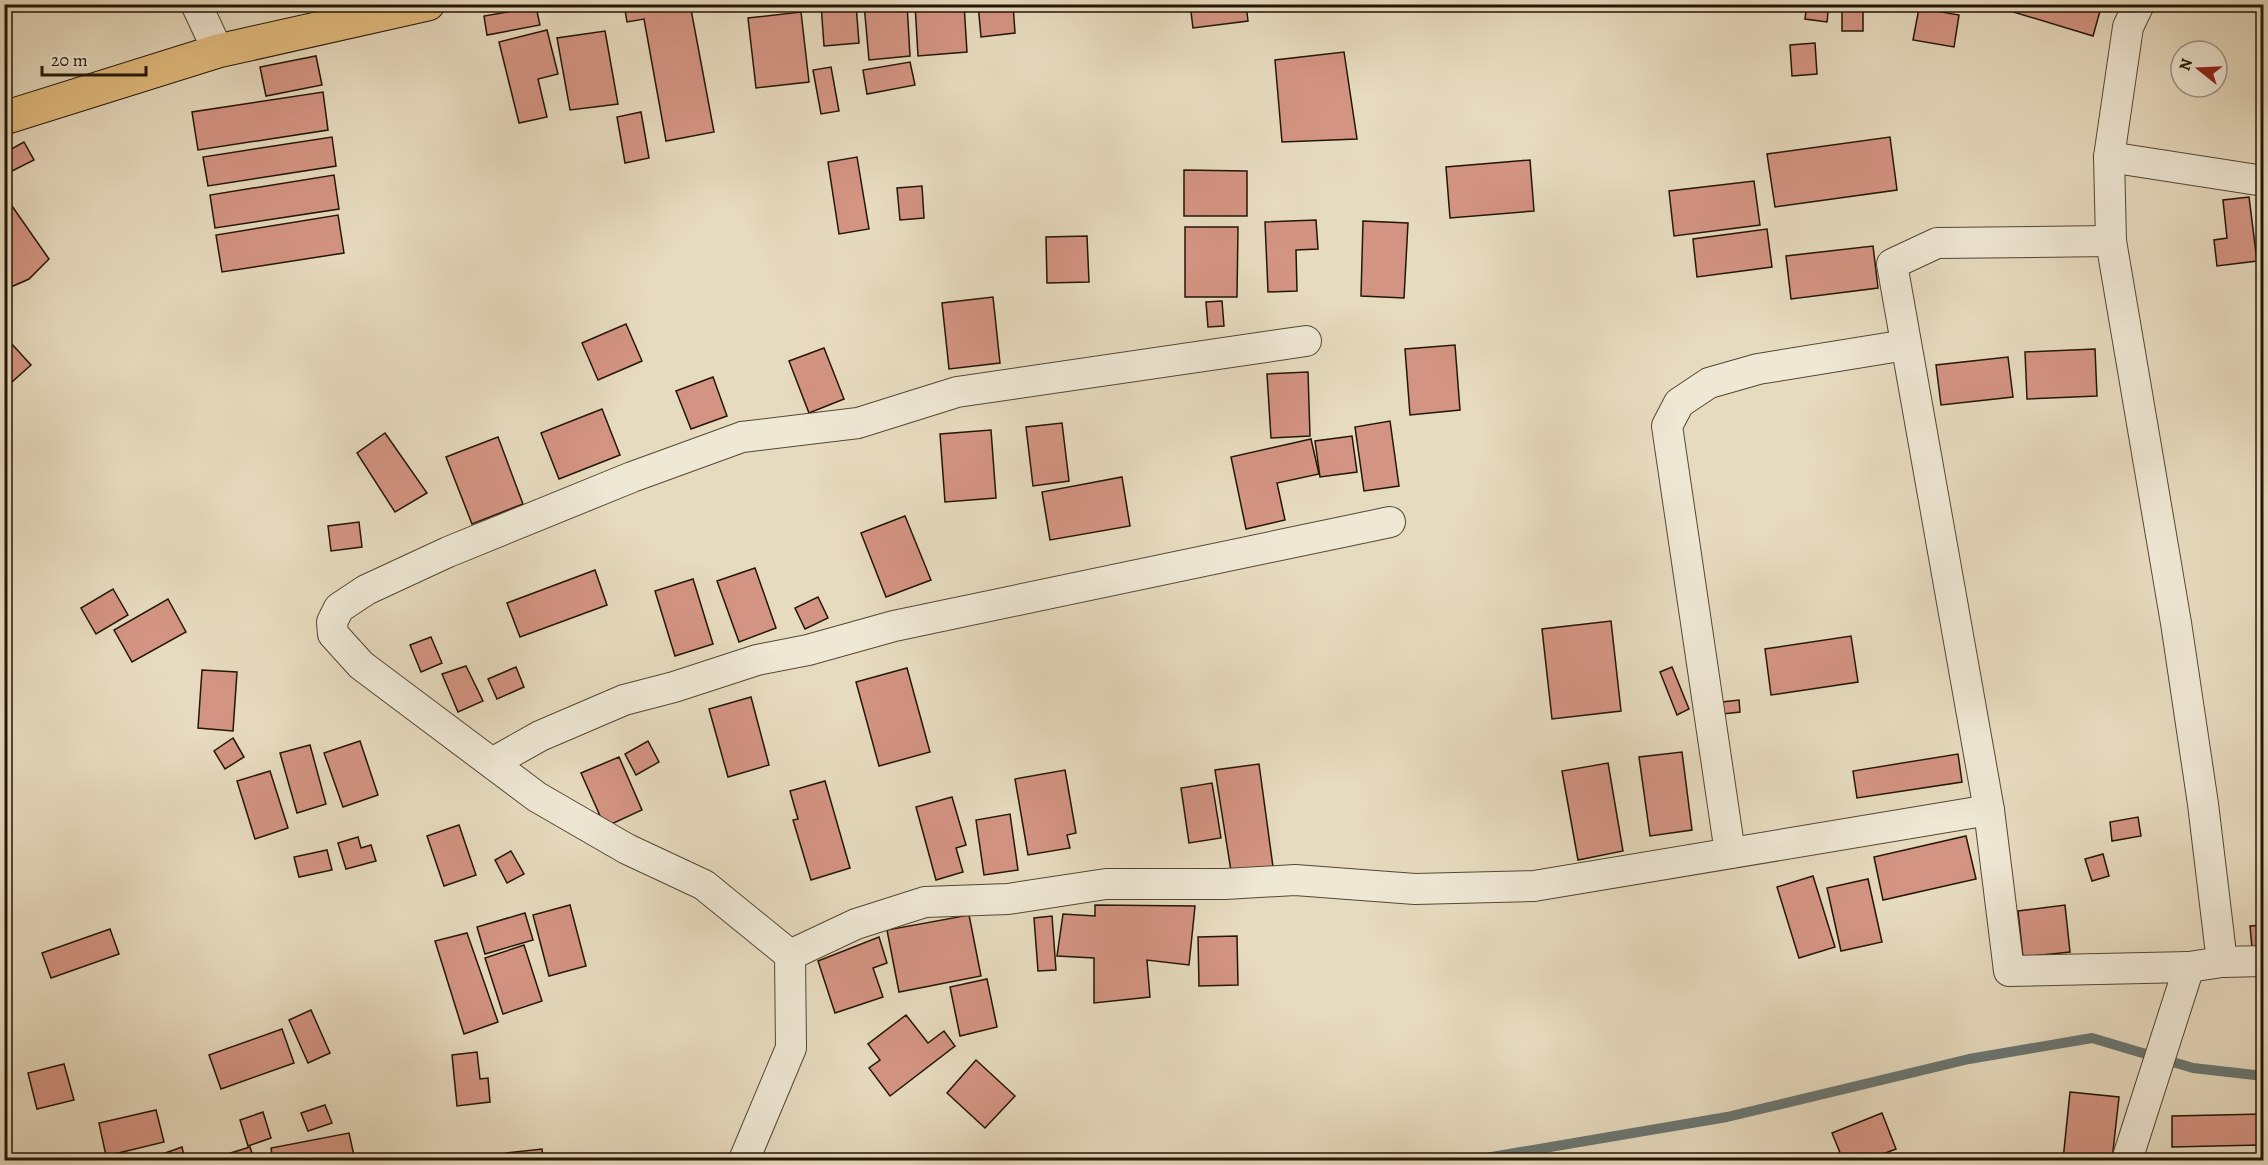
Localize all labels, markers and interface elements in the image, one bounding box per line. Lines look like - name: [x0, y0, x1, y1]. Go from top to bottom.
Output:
- scale bar: [42, 39, 146, 77]
- north arrow: [2169, 39, 2229, 99]
- text: 20 m: [51, 48, 88, 72]
- text: N: [2173, 55, 2198, 74]

